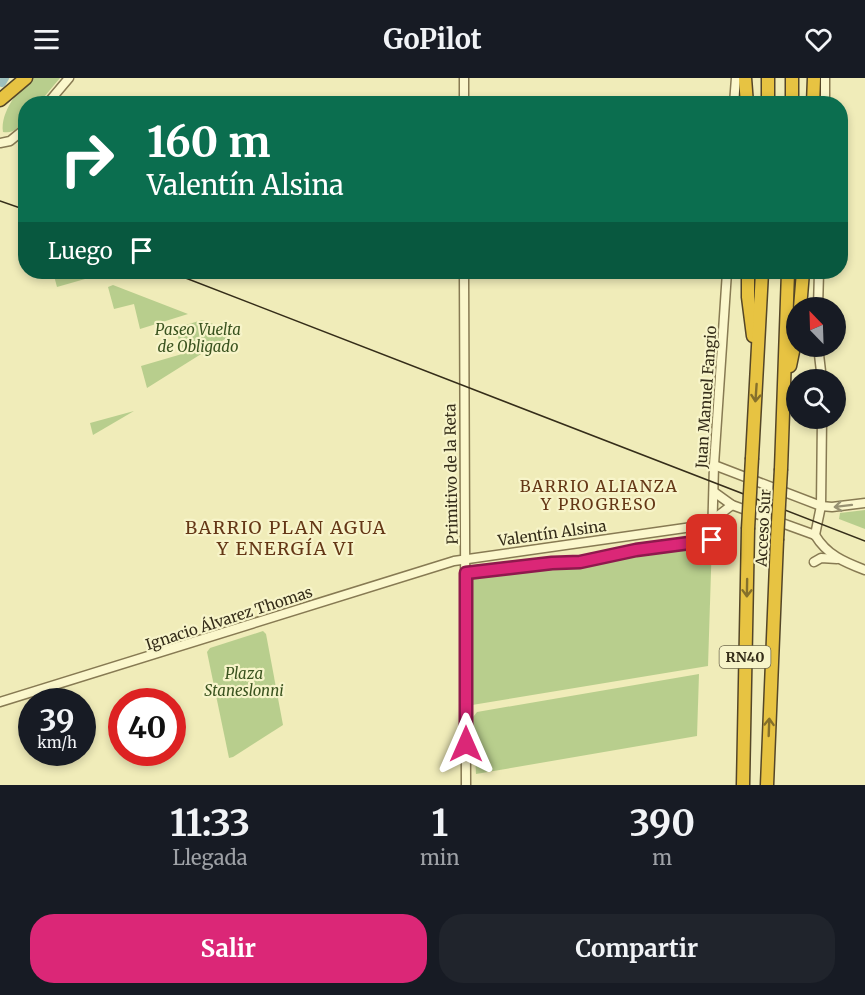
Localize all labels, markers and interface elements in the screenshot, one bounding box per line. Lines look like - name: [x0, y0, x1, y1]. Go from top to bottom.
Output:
- text: GoPilot: [383, 22, 482, 56]
- icon: menu: [30, 23, 63, 56]
- icon: heart: [802, 23, 835, 56]
- text: 160 m: [147, 116, 271, 168]
- icon: right: [48, 120, 126, 198]
- text: Valentín Alsina: [147, 168, 344, 202]
- icon: arrive: [125, 234, 158, 267]
- text: Luego: [48, 237, 113, 265]
- north arrow: [786, 297, 846, 357]
- map controls: [786, 297, 846, 429]
- park label: Paseo Vuelta de Obligado: [155, 320, 241, 356]
- street label: Juan Manuel Fangio: [691, 325, 720, 470]
- button: search: [786, 369, 846, 429]
- one-way arrow: [750, 382, 761, 402]
- street label: Primitivo de la Reta: [440, 403, 462, 545]
- district label: BARRIO ALIANZA Y PROGRESO: [520, 476, 678, 514]
- street label: Acceso Sur: [751, 488, 775, 568]
- one-way arrow: [833, 501, 853, 512]
- pin: [686, 514, 737, 565]
- district label: BARRIO PLAN AGUA Y ENERGÍA VI: [185, 516, 387, 560]
- street label: Valentín Alsina: [496, 516, 607, 550]
- icon: arrive: [695, 523, 728, 556]
- one-way arrow: [741, 577, 753, 597]
- street label: Ignacio Álvarez Thomas: [143, 581, 315, 654]
- road number: RN40: [720, 646, 771, 668]
- park label: Plaza Staneslonni: [204, 664, 284, 700]
- speed limit sign: 40: [108, 688, 186, 766]
- text: 39: [40, 701, 74, 739]
- position arrow: [434, 712, 498, 776]
- one-way arrow: [763, 717, 775, 737]
- text: km/h: [37, 733, 77, 752]
- text: 11:33: [170, 801, 250, 846]
- text: 1: [431, 801, 448, 846]
- text: 390: [629, 801, 695, 846]
- text: Llegada: [173, 845, 247, 870]
- text: min: [420, 845, 460, 870]
- text: m: [652, 845, 672, 870]
- button: Salir: [30, 914, 427, 983]
- button: Compartir: [439, 914, 835, 983]

